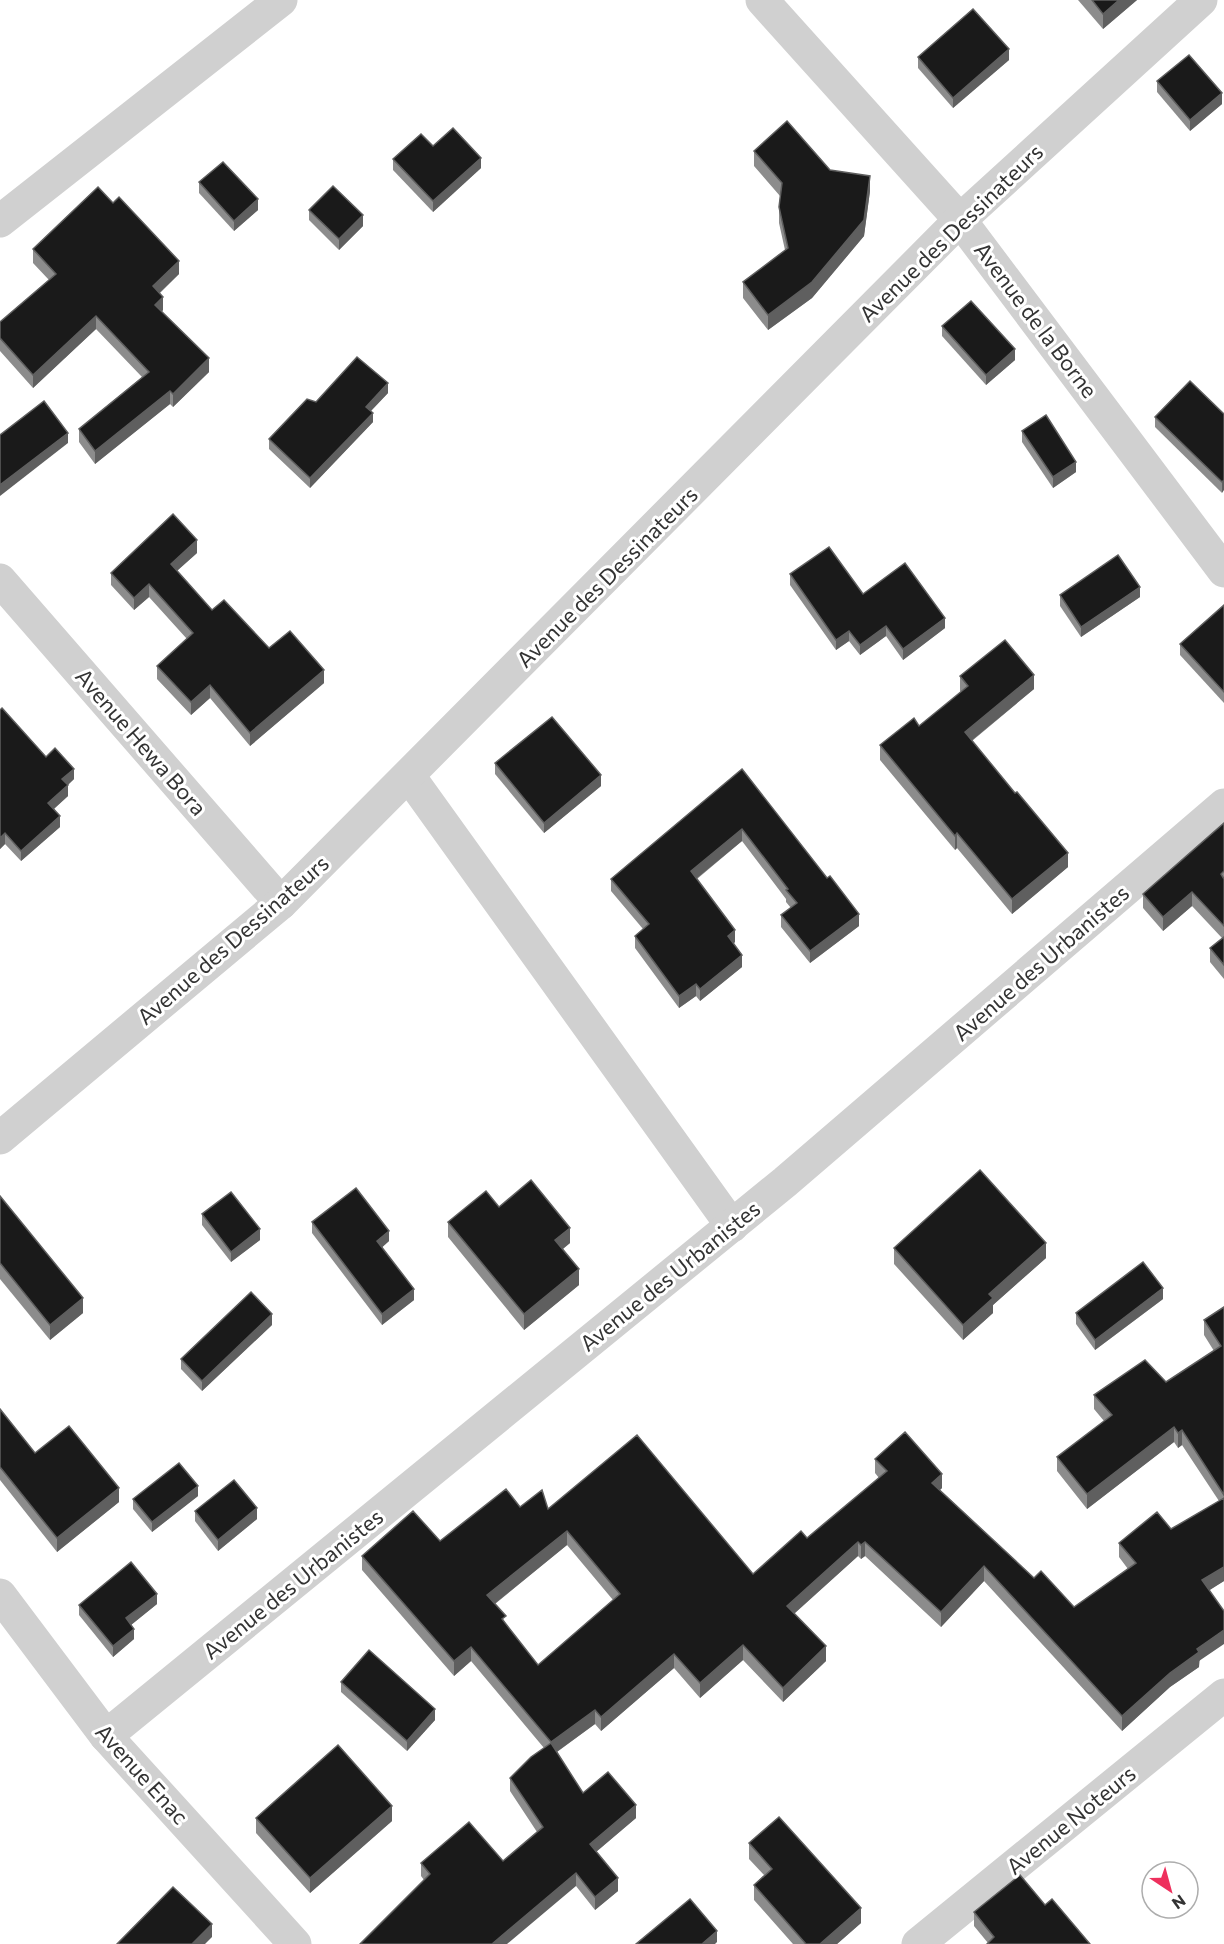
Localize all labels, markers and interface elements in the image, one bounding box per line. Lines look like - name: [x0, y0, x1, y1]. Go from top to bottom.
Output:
- street label: Avenue des Dessinateurs: [853, 138, 1048, 327]
- street label: Avenue de la Borne: [969, 237, 1104, 403]
- street label: Avenue des Dessinateurs: [511, 481, 703, 673]
- street label: Avenue Hewa Bora: [70, 663, 213, 821]
- street label: Avenue des Dessinateurs: [131, 849, 334, 1030]
- street label: Avenue des Urbanistes: [947, 879, 1134, 1046]
- street label: Avenue des Urbanistes: [574, 1195, 765, 1357]
- street label: Avenue des Urbanistes: [197, 1503, 388, 1665]
- street label: Avenue Enac: [90, 1718, 194, 1829]
- street label: Avenue Noteurs: [1001, 1759, 1141, 1880]
- north arrow: [1140, 1860, 1200, 1920]
- text: N: [1169, 1891, 1190, 1914]

